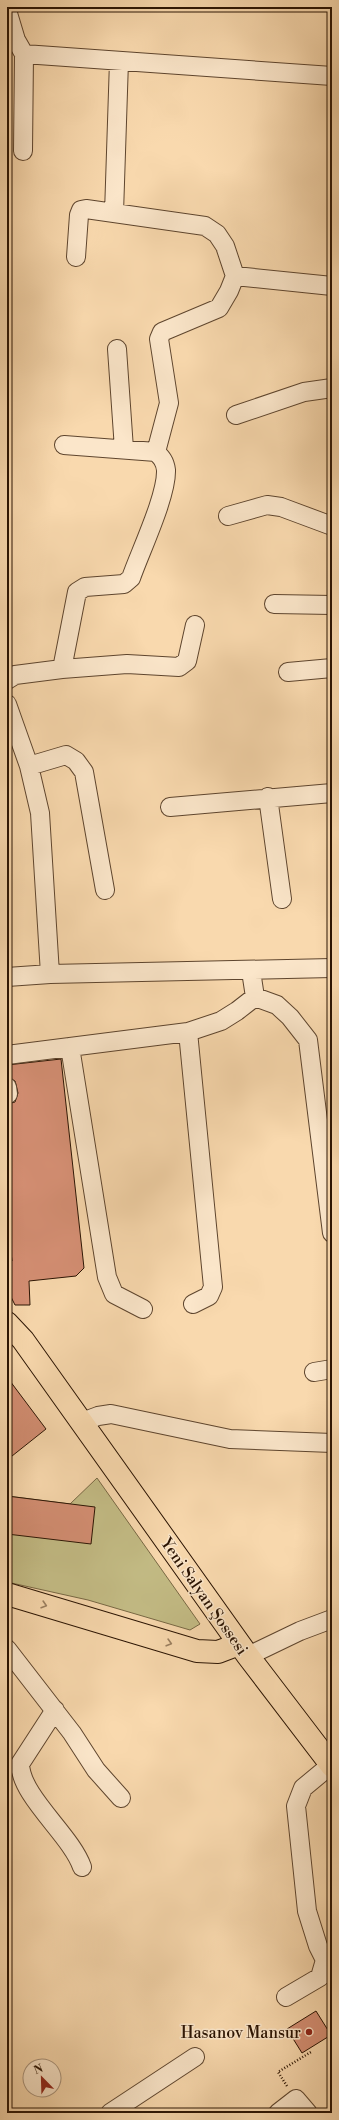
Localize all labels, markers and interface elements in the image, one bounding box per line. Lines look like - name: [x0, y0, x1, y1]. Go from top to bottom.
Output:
- street label: Yeni Salyan Şossesi: [156, 1533, 252, 1659]
- one-way arrow: [41, 1600, 48, 1609]
- one-way arrow: [165, 1638, 172, 1647]
- place label: Hasanov Mansur: [181, 2023, 301, 2043]
- marker: Hasanov Mansur: [304, 2027, 314, 2037]
- north arrow: [22, 2058, 62, 2098]
- text: N: [32, 2061, 45, 2078]

